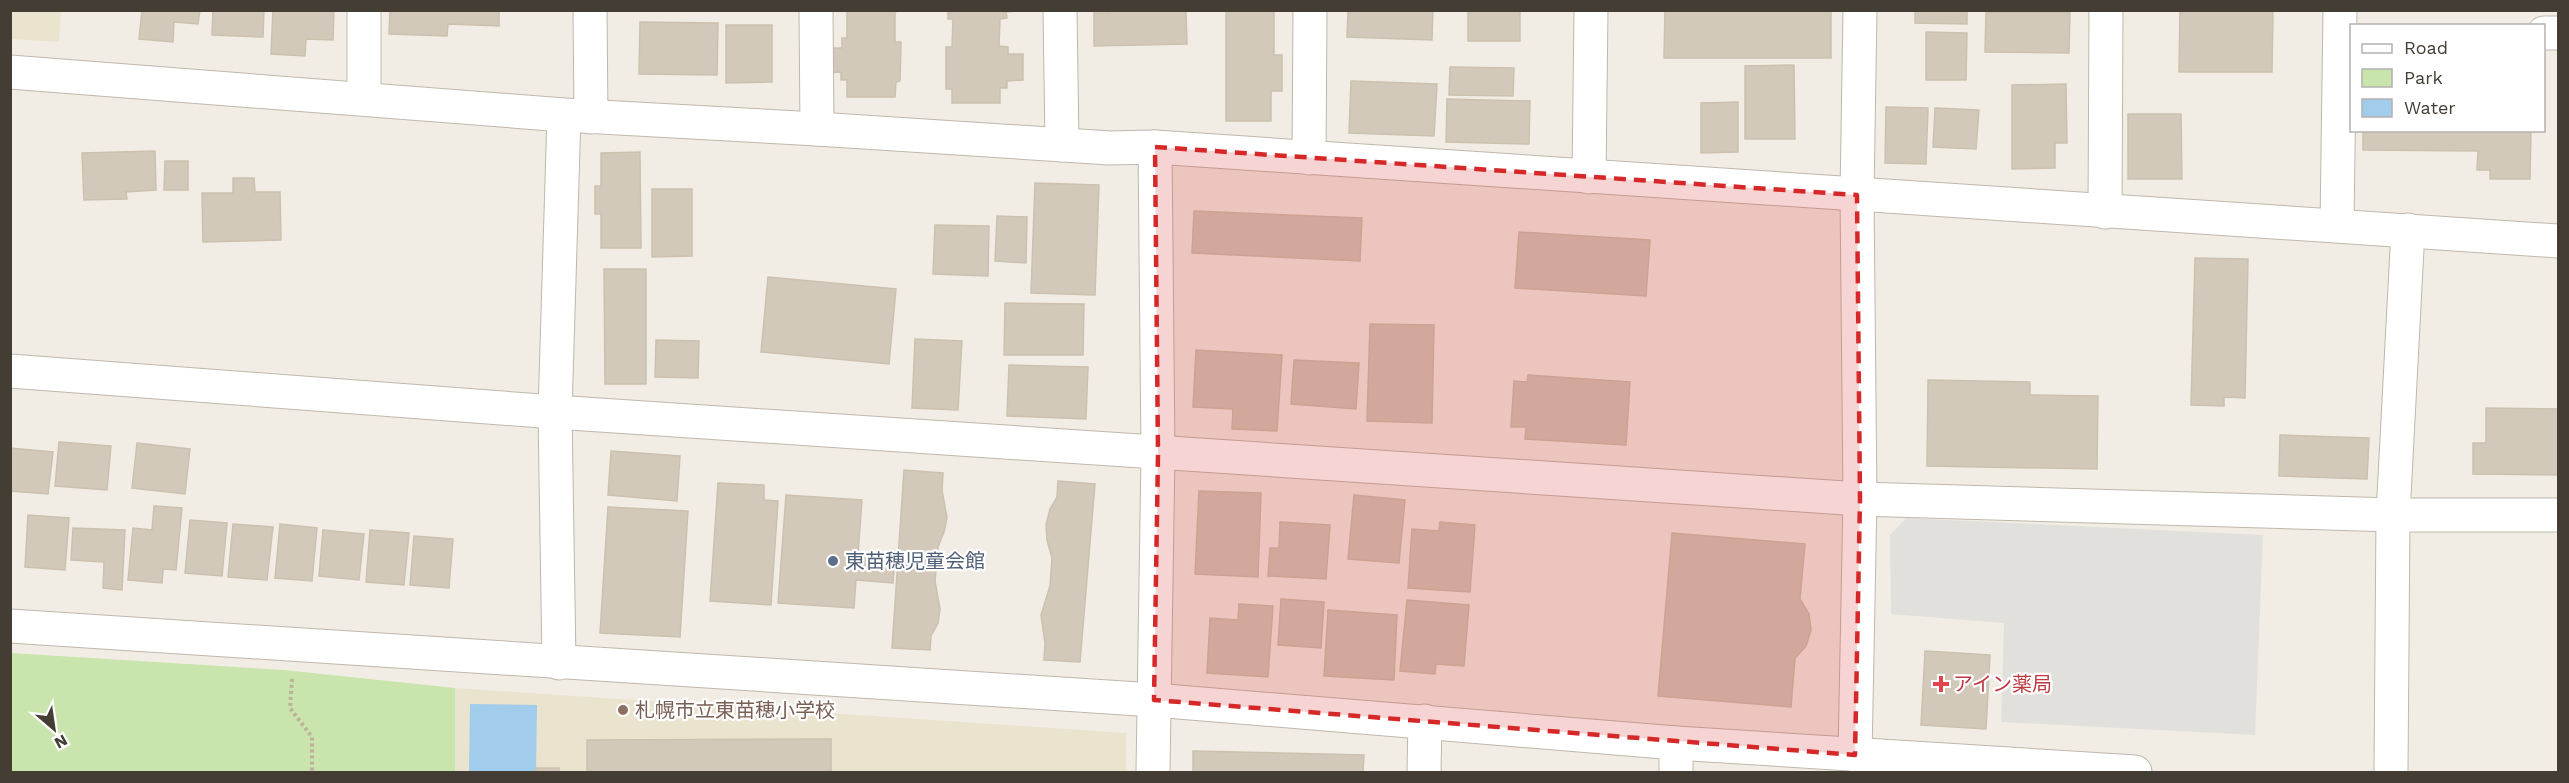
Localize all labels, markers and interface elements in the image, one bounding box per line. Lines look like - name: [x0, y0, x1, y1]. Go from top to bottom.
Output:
- legend: [2350, 24, 2545, 132]
- text: Road: [2404, 37, 2448, 58]
- text: Park: [2404, 67, 2443, 88]
- text: Water: [2404, 97, 2456, 118]
- place label: 東苗穂児童会館: [845, 549, 985, 573]
- marker: 東苗穂児童会館: [826, 554, 840, 568]
- place label: アイン薬局: [1953, 672, 2052, 696]
- marker: アイン薬局: [1934, 677, 1948, 691]
- place label: 札幌市立東苗穂小学校: [635, 698, 835, 722]
- north arrow: [24, 699, 84, 759]
- marker: 札幌市立東苗穂小学校: [616, 703, 630, 717]
- text: N: [51, 730, 71, 753]

